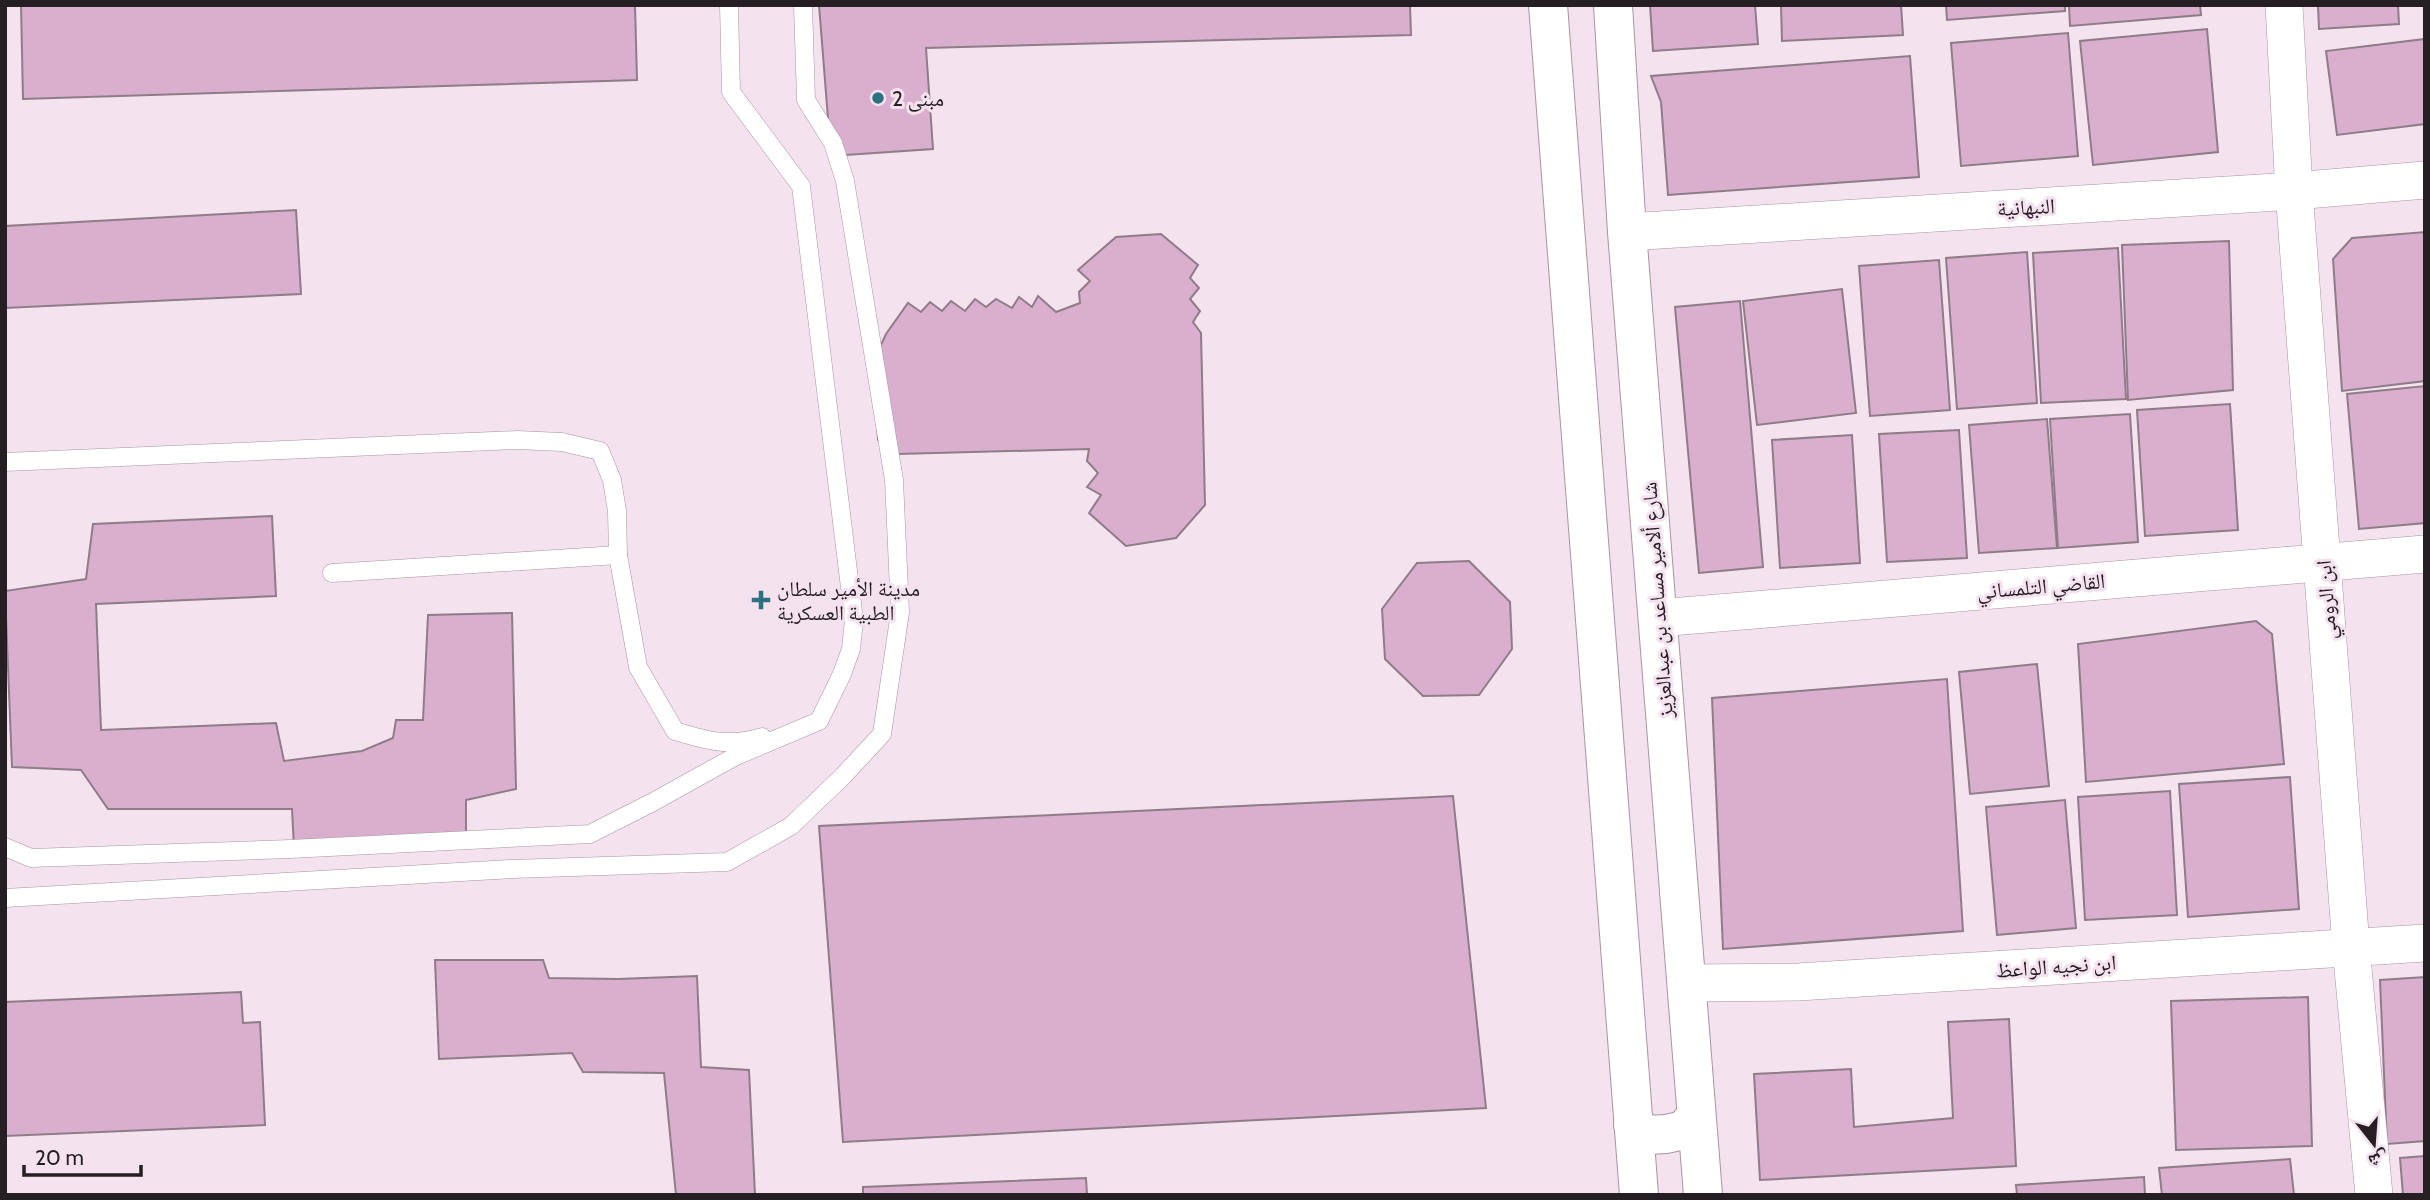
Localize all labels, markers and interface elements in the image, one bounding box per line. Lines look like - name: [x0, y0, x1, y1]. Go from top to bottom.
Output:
- place label: مبنى 2: [892, 86, 944, 112]
- marker: مبنى 2: [870, 90, 886, 106]
- street label: النبهانية: [1996, 193, 2056, 221]
- street label: شارع ألامير مساعد بن عبدالعزيز: [1636, 481, 1679, 720]
- street label: ابن الرومي: [2311, 559, 2346, 641]
- street label: القاضي التلمساني: [1976, 568, 2107, 608]
- place label: مدينة الأمير سلطان الطبية العسكرية: [777, 576, 920, 625]
- marker: مدينة الأمير سلطان الطبية العسكرية: [751, 590, 771, 610]
- street label: ابن نجيه الواعظ: [1995, 949, 2117, 984]
- north arrow: [2339, 1109, 2409, 1179]
- scale bar: [24, 1134, 142, 1178]
- text: 20 m: [35, 1145, 84, 1170]
- text: ش: [2366, 1146, 2392, 1174]

